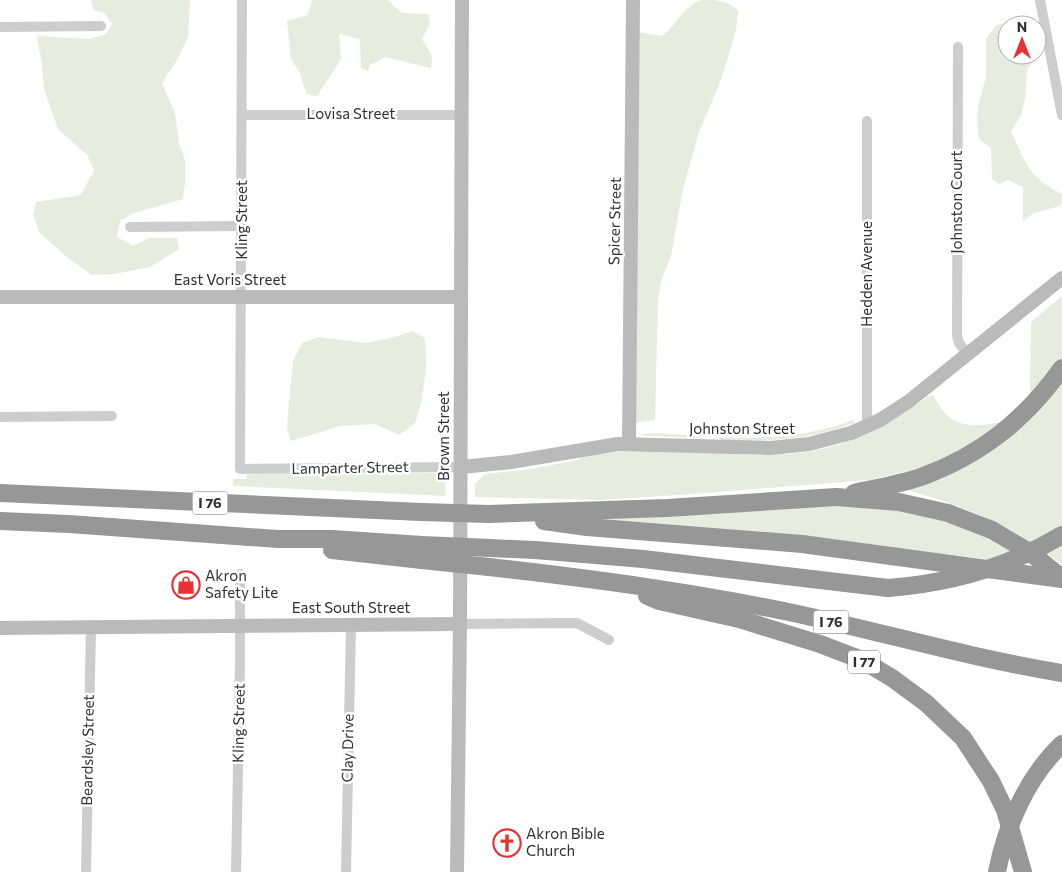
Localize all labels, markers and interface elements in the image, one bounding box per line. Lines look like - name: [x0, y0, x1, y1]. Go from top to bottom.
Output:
- north arrow: [997, 15, 1047, 65]
- text: N: [1017, 18, 1027, 35]
- street label: Lovisa Street: [307, 104, 395, 122]
- street label: Johnston Court: [947, 150, 965, 254]
- street label: Spicer Street: [604, 177, 624, 265]
- street label: Kling Street: [232, 180, 250, 260]
- street label: Hedden Avenue: [857, 221, 875, 327]
- street label: East Voris Street: [174, 270, 286, 288]
- street label: Brown Street: [434, 391, 452, 481]
- street label: Johnston Street: [689, 419, 795, 437]
- street label: Lamparter Street: [291, 457, 409, 477]
- road number: I 76: [192, 492, 228, 514]
- place label: Akron Safety Lite: [205, 566, 278, 601]
- shop icon: Akron Safety Lite: [171, 570, 201, 600]
- street label: East South Street: [292, 598, 410, 616]
- road number: I 76: [814, 610, 848, 634]
- road number: I 77: [848, 650, 880, 674]
- street label: Kling Street: [228, 683, 248, 763]
- street label: Beardsley Street: [77, 694, 97, 806]
- street label: Clay Drive: [337, 713, 357, 782]
- place label: Akron Bible Church: [526, 824, 605, 859]
- church icon: Akron Bible Church: [492, 828, 522, 858]

